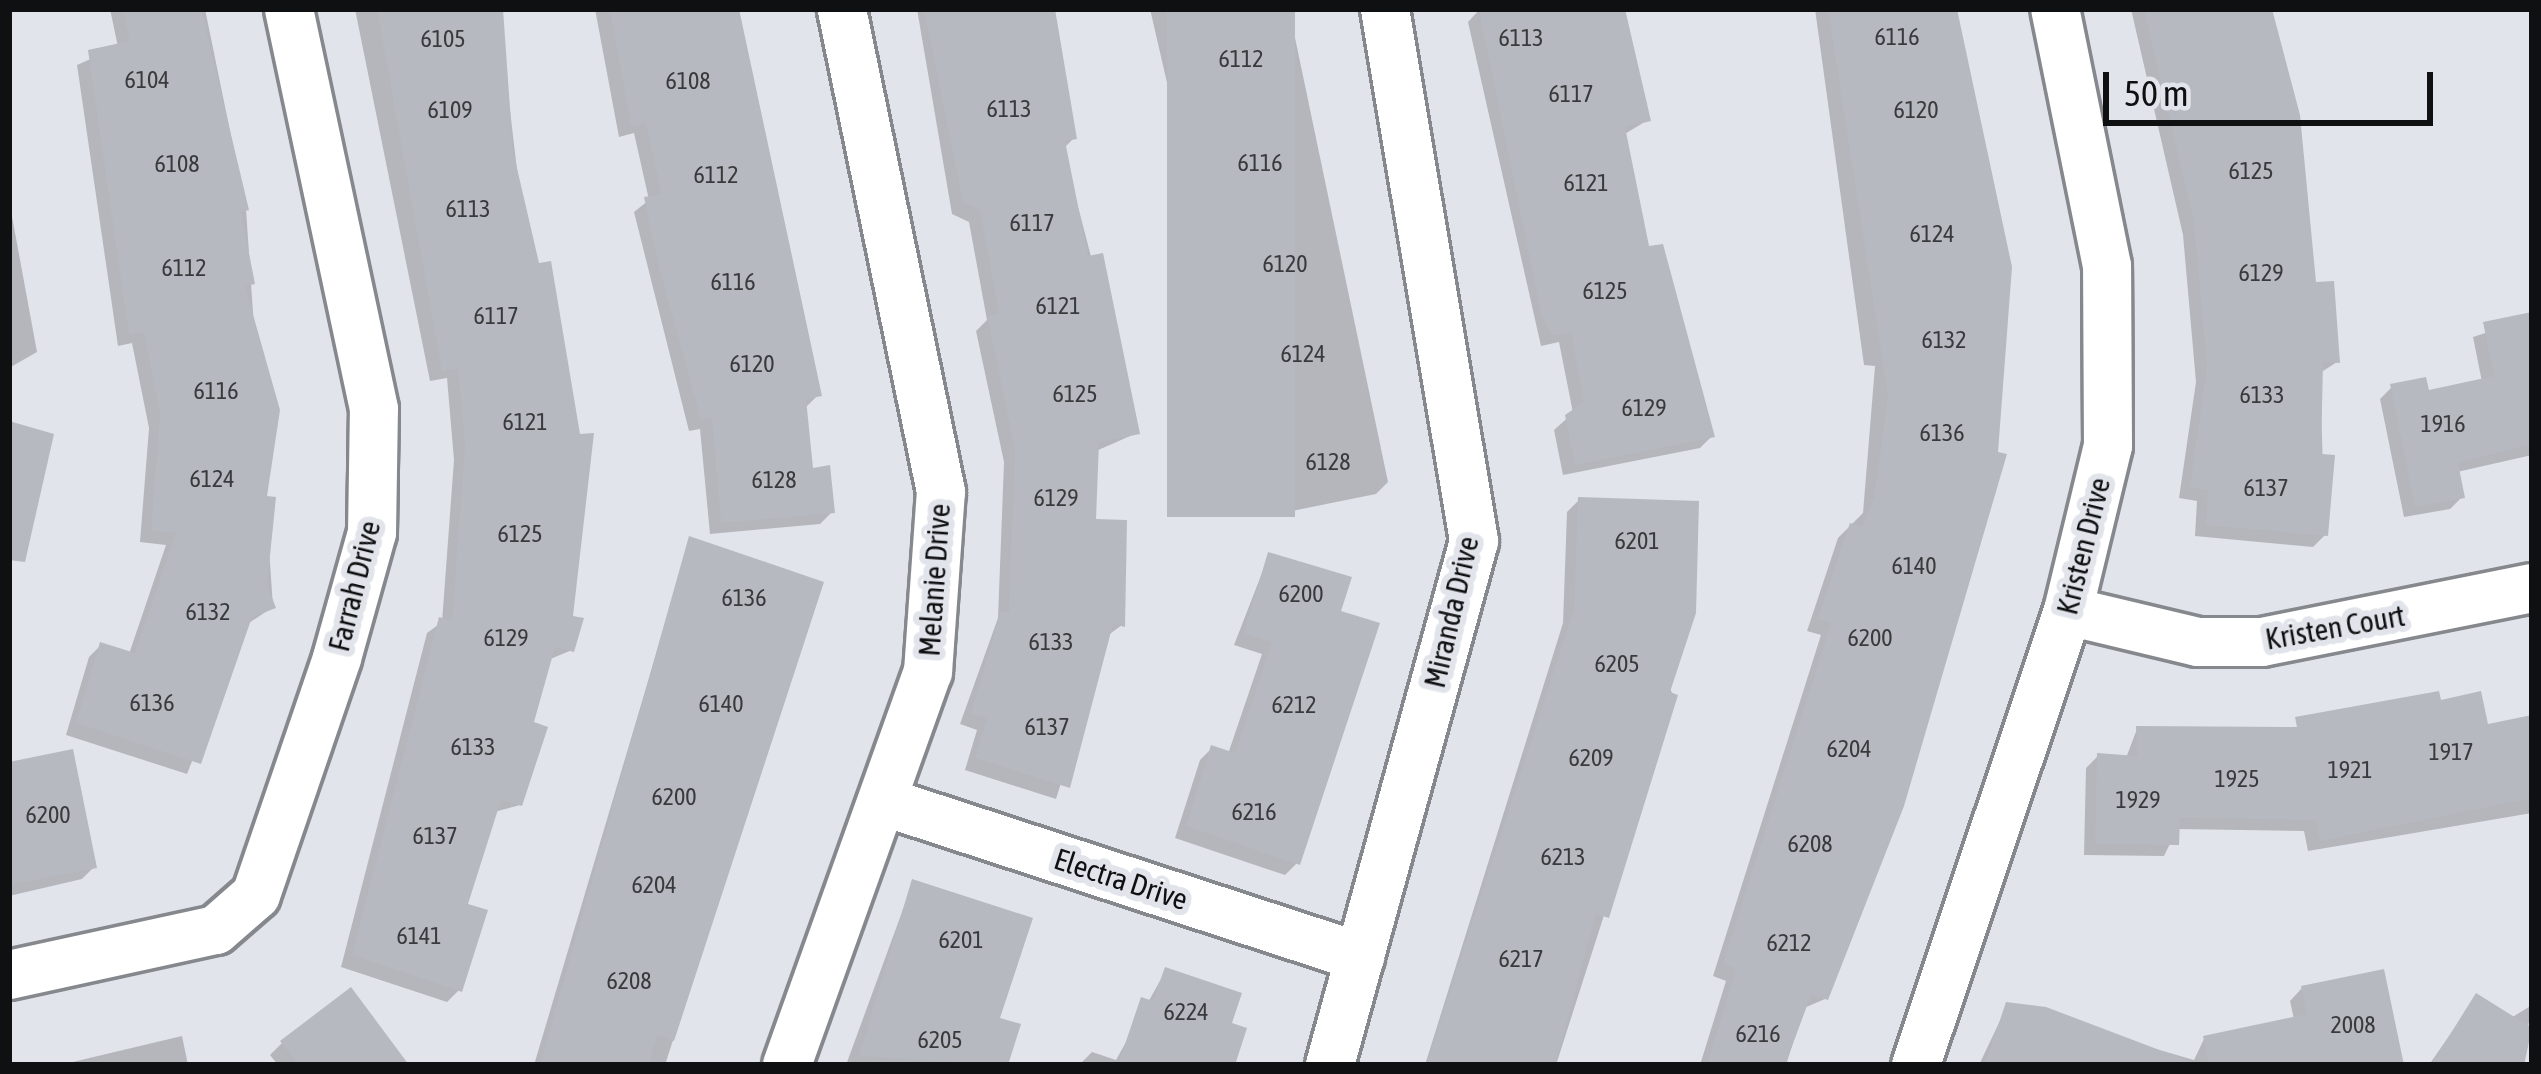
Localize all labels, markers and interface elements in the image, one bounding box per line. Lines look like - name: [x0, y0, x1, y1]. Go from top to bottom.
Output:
- house number: 6116: [1874, 23, 1920, 51]
- house number: 6113: [1498, 24, 1544, 52]
- house number: 6105: [420, 25, 466, 53]
- house number: 6112: [1218, 45, 1264, 73]
- scale bar: [2109, 48, 2439, 122]
- house number: 6104: [124, 66, 170, 94]
- house number: 6108: [665, 67, 711, 95]
- text: 50 m: [2124, 72, 2189, 114]
- house number: 6117: [1548, 80, 1594, 108]
- house number: 6113: [986, 95, 1032, 123]
- house number: 6109: [427, 96, 473, 124]
- house number: 6120: [1893, 96, 1939, 124]
- house number: 6116: [1237, 149, 1283, 177]
- house number: 6108: [154, 150, 200, 178]
- house number: 6125: [2228, 157, 2274, 185]
- house number: 6112: [693, 161, 739, 189]
- house number: 6121: [1563, 169, 1609, 197]
- house number: 6113: [445, 195, 491, 223]
- house number: 6117: [1009, 209, 1055, 237]
- house number: 6124: [1909, 220, 1955, 248]
- house number: 6120: [1262, 250, 1308, 278]
- house number: 6112: [161, 254, 207, 282]
- house number: 6129: [2238, 259, 2284, 287]
- house number: 6116: [710, 268, 756, 296]
- house number: 6125: [1582, 277, 1628, 305]
- house number: 6121: [1035, 292, 1081, 320]
- house number: 6117: [473, 302, 519, 330]
- house number: 6132: [1921, 326, 1967, 354]
- house number: 6124: [1280, 340, 1326, 368]
- house number: 6120: [729, 350, 775, 378]
- house number: 6116: [193, 377, 239, 405]
- house number: 6125: [1052, 380, 1098, 408]
- house number: 6133: [2239, 381, 2285, 409]
- house number: 6129: [1621, 394, 1667, 422]
- house number: 6121: [502, 408, 548, 436]
- house number: 1916: [2420, 410, 2466, 438]
- house number: 6136: [1919, 419, 1965, 447]
- house number: 6128: [1305, 448, 1351, 476]
- house number: 6124: [189, 465, 235, 493]
- house number: 6128: [751, 466, 797, 494]
- street label: Kristen Drive: [2049, 474, 2117, 618]
- house number: 6137: [2243, 474, 2289, 502]
- house number: 6129: [1033, 484, 1079, 512]
- street label: Melanie Drive: [911, 502, 957, 658]
- street label: Farrah Drive: [320, 517, 388, 655]
- house number: 6125: [497, 520, 543, 548]
- house number: 6201: [1614, 527, 1660, 555]
- street label: Miranda Drive: [1416, 533, 1486, 691]
- house number: 6140: [1891, 552, 1937, 580]
- house number: 6200: [1278, 580, 1324, 608]
- house number: 6136: [721, 584, 767, 612]
- street label: Kristen Court: [2262, 597, 2408, 657]
- house number: 6132: [185, 598, 231, 626]
- house number: 6129: [483, 624, 529, 652]
- house number: 6200: [1847, 624, 1893, 652]
- house number: 6133: [1028, 628, 1074, 656]
- house number: 6205: [1594, 650, 1640, 678]
- house number: 6136: [129, 689, 175, 717]
- house number: 6140: [698, 690, 744, 718]
- house number: 6212: [1271, 691, 1317, 719]
- house number: 6137: [1024, 713, 1070, 741]
- house number: 6133: [450, 733, 496, 761]
- house number: 6204: [1826, 735, 1872, 763]
- house number: 1917: [2428, 738, 2474, 766]
- house number: 6209: [1568, 744, 1614, 772]
- house number: 1921: [2327, 756, 2373, 784]
- house number: 1925: [2214, 765, 2260, 793]
- house number: 6200: [651, 783, 697, 811]
- house number: 1929: [2115, 786, 2161, 814]
- house number: 6216: [1231, 798, 1277, 826]
- house number: 6200: [25, 801, 71, 829]
- house number: 6137: [412, 822, 458, 850]
- house number: 6208: [1787, 830, 1833, 858]
- street label: Electra Drive: [1050, 841, 1192, 917]
- house number: 6213: [1540, 843, 1586, 871]
- house number: 6204: [631, 871, 677, 899]
- house number: 6141: [396, 922, 442, 950]
- house number: 6201: [938, 926, 984, 954]
- house number: 6212: [1766, 929, 1812, 957]
- house number: 6217: [1498, 945, 1544, 973]
- house number: 6208: [606, 967, 652, 995]
- house number: 6224: [1163, 998, 1209, 1026]
- house number: 2008: [2330, 1011, 2376, 1039]
- house number: 6216: [1735, 1020, 1781, 1048]
- house number: 6205: [917, 1026, 963, 1054]

